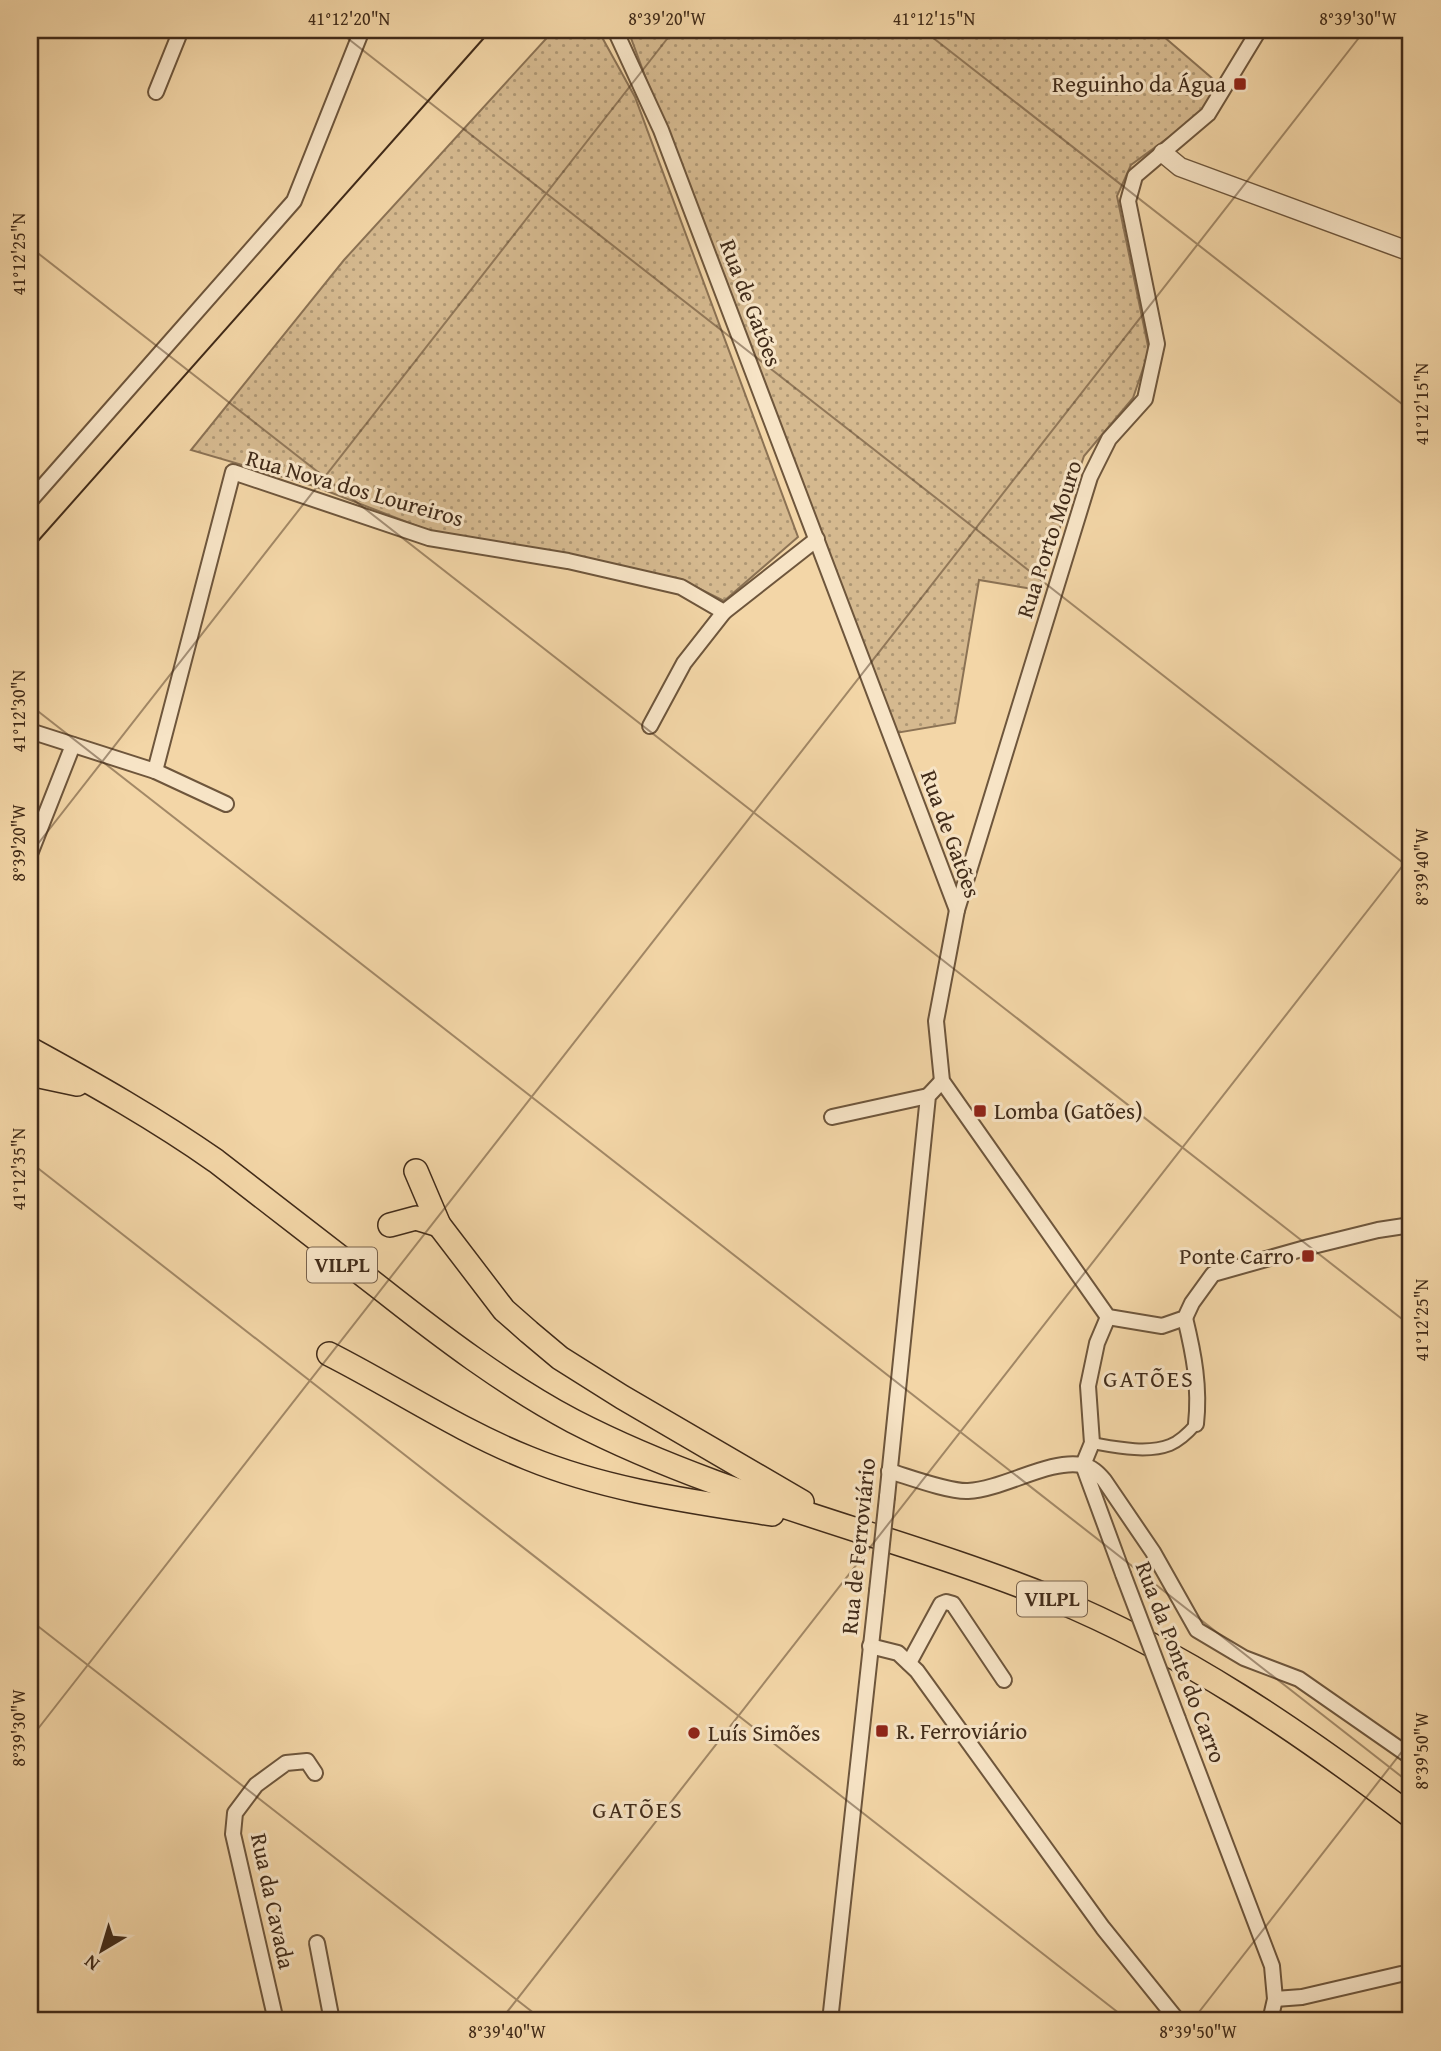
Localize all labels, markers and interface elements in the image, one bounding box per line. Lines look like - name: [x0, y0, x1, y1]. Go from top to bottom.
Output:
- text: 41°12'20"N: [308, 5, 391, 32]
- text: 8°39'20"W: [628, 5, 707, 32]
- text: 41°12'15"N: [893, 5, 976, 32]
- text: 8°39'30"W: [1319, 5, 1398, 32]
- place label: Reguinho da Água: [1052, 67, 1226, 100]
- marker: Reguinho da Água: [1232, 76, 1248, 92]
- text: 41°12'25"N: [5, 212, 32, 295]
- street label: Rua de Gatões: [712, 234, 791, 371]
- text: 41°12'15"N: [1408, 362, 1435, 445]
- street label: Rua Nova dos Loureiros: [243, 441, 468, 534]
- street label: Rua Porto Mouro: [1007, 456, 1090, 622]
- text: 41°12'30"N: [5, 669, 32, 752]
- street label: Rua de Gatões: [913, 765, 990, 902]
- text: 8°39'20"W: [5, 803, 32, 882]
- text: 8°39'40"W: [1408, 827, 1435, 906]
- place label: Lomba (Gatões): [994, 1094, 1143, 1127]
- marker: Lomba (Gatões): [972, 1103, 988, 1119]
- text: 41°12'35"N: [5, 1127, 32, 1210]
- place label: Ponte Carro: [1179, 1239, 1294, 1272]
- road number: VILPL: [307, 1248, 377, 1282]
- marker: Ponte Carro: [1300, 1248, 1316, 1264]
- text: 41°12'25"N: [1408, 1278, 1435, 1361]
- district label: GATÕES: [1103, 1361, 1195, 1396]
- street label: Rua de Ferroviário: [832, 1456, 883, 1636]
- street label: Rua da Ponte do Carro: [1128, 1556, 1235, 1767]
- road number: VILPL: [1017, 1582, 1087, 1616]
- text: 8°39'30"W: [5, 1688, 32, 1767]
- text: 8°39'50"W: [1408, 1711, 1435, 1790]
- place label: R. Ferroviário: [896, 1714, 1027, 1747]
- place label: Luís Simões: [708, 1716, 820, 1749]
- marker: R. Ferroviário: [874, 1723, 890, 1739]
- marker: Luís Simões: [686, 1725, 702, 1741]
- district label: GATÕES: [592, 1792, 684, 1827]
- street label: Rua da Cavada: [243, 1830, 304, 1972]
- north arrow: [66, 1914, 136, 1984]
- text: N: [78, 1948, 105, 1978]
- text: 8°39'40"W: [468, 2018, 547, 2045]
- text: 8°39'50"W: [1159, 2018, 1238, 2045]

